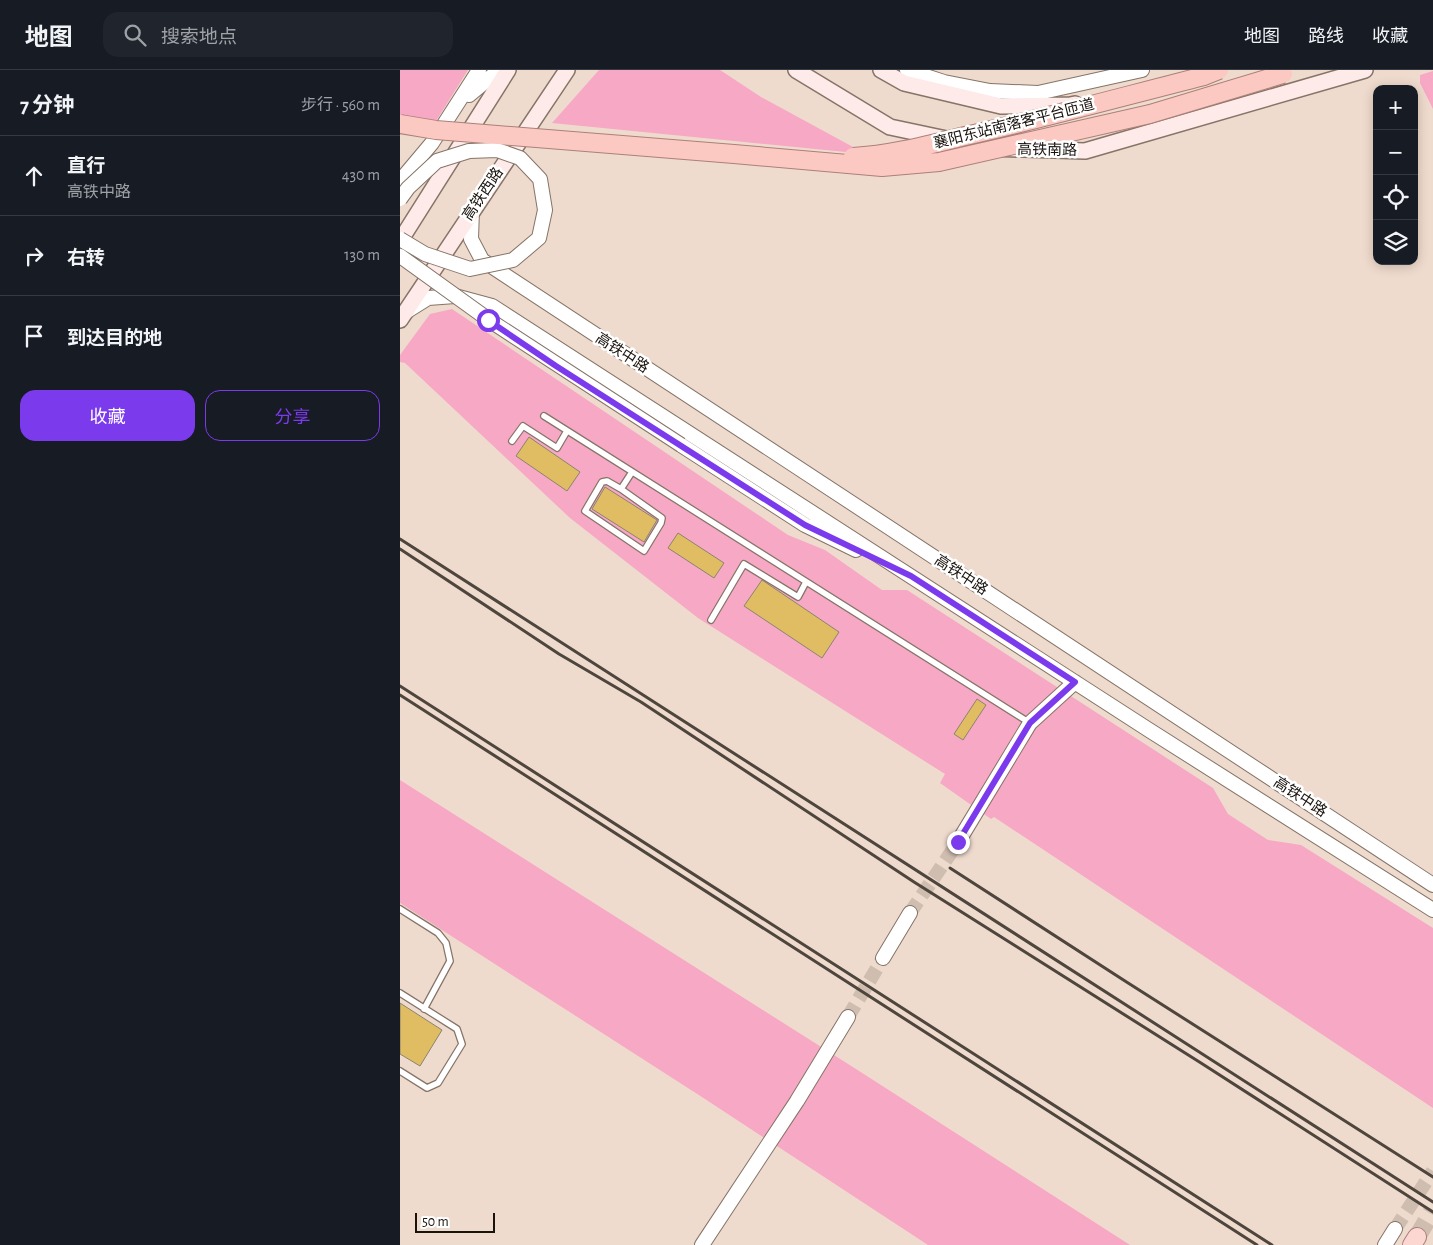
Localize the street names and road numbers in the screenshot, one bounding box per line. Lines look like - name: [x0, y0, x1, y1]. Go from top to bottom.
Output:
- street label: 襄阳东站南落客平台匝道: [932, 96, 1096, 151]
- street label: 高铁南路: [1017, 141, 1077, 158]
- street label: 高铁西路: [459, 164, 506, 223]
- street label: 高铁中路: [593, 330, 652, 376]
- street label: 高铁中路: [932, 552, 991, 598]
- street label: 高铁中路: [1271, 774, 1330, 820]

